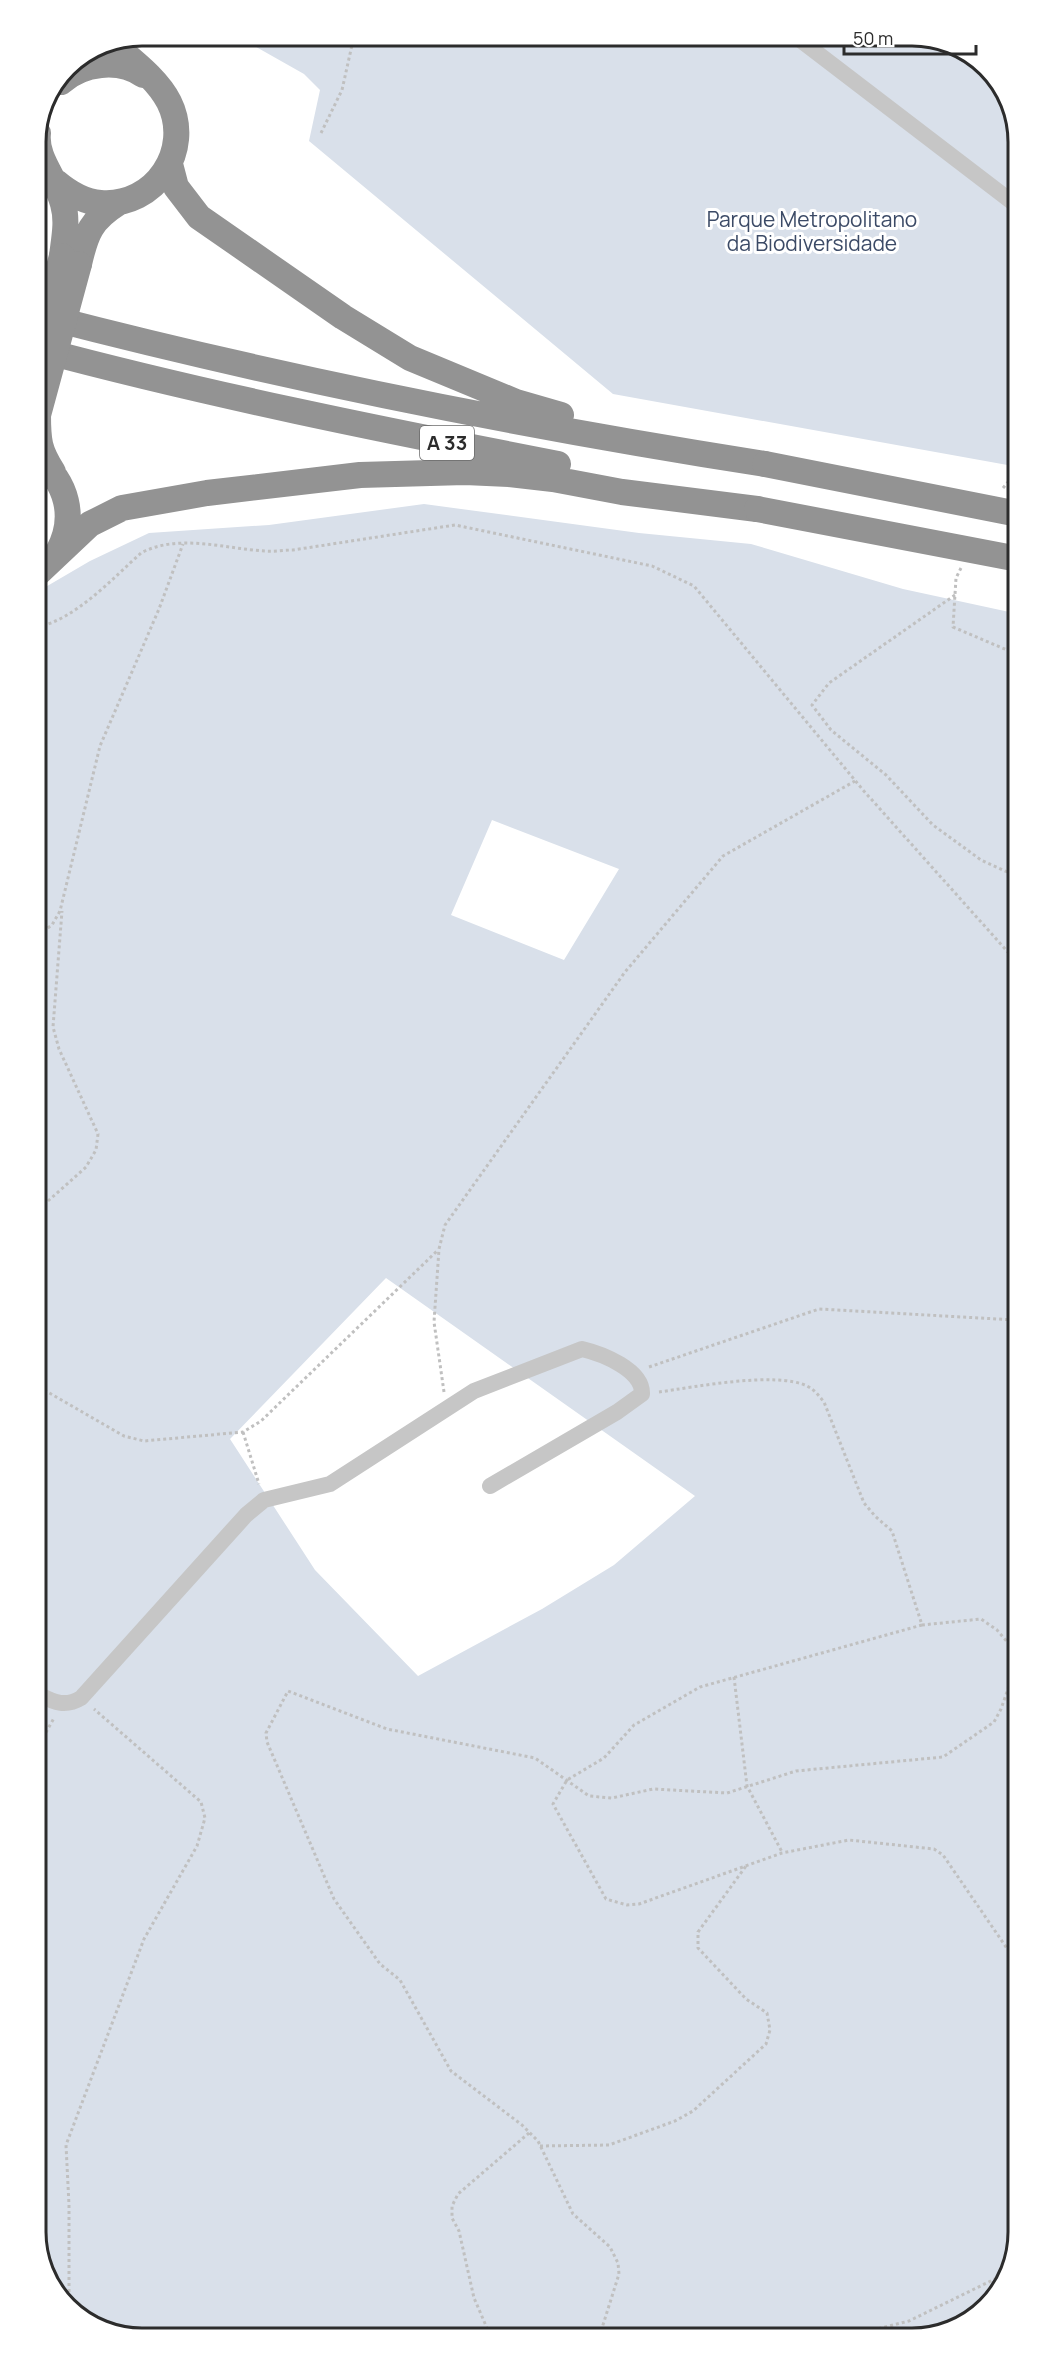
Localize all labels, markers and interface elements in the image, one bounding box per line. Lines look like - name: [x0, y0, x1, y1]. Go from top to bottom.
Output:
- scale bar: [844, 18, 976, 56]
- text: 50 m: [853, 26, 893, 50]
- park label: Parque Metropolitano da Biodiversidade: [707, 205, 917, 257]
- road number: A 33: [420, 426, 474, 460]

